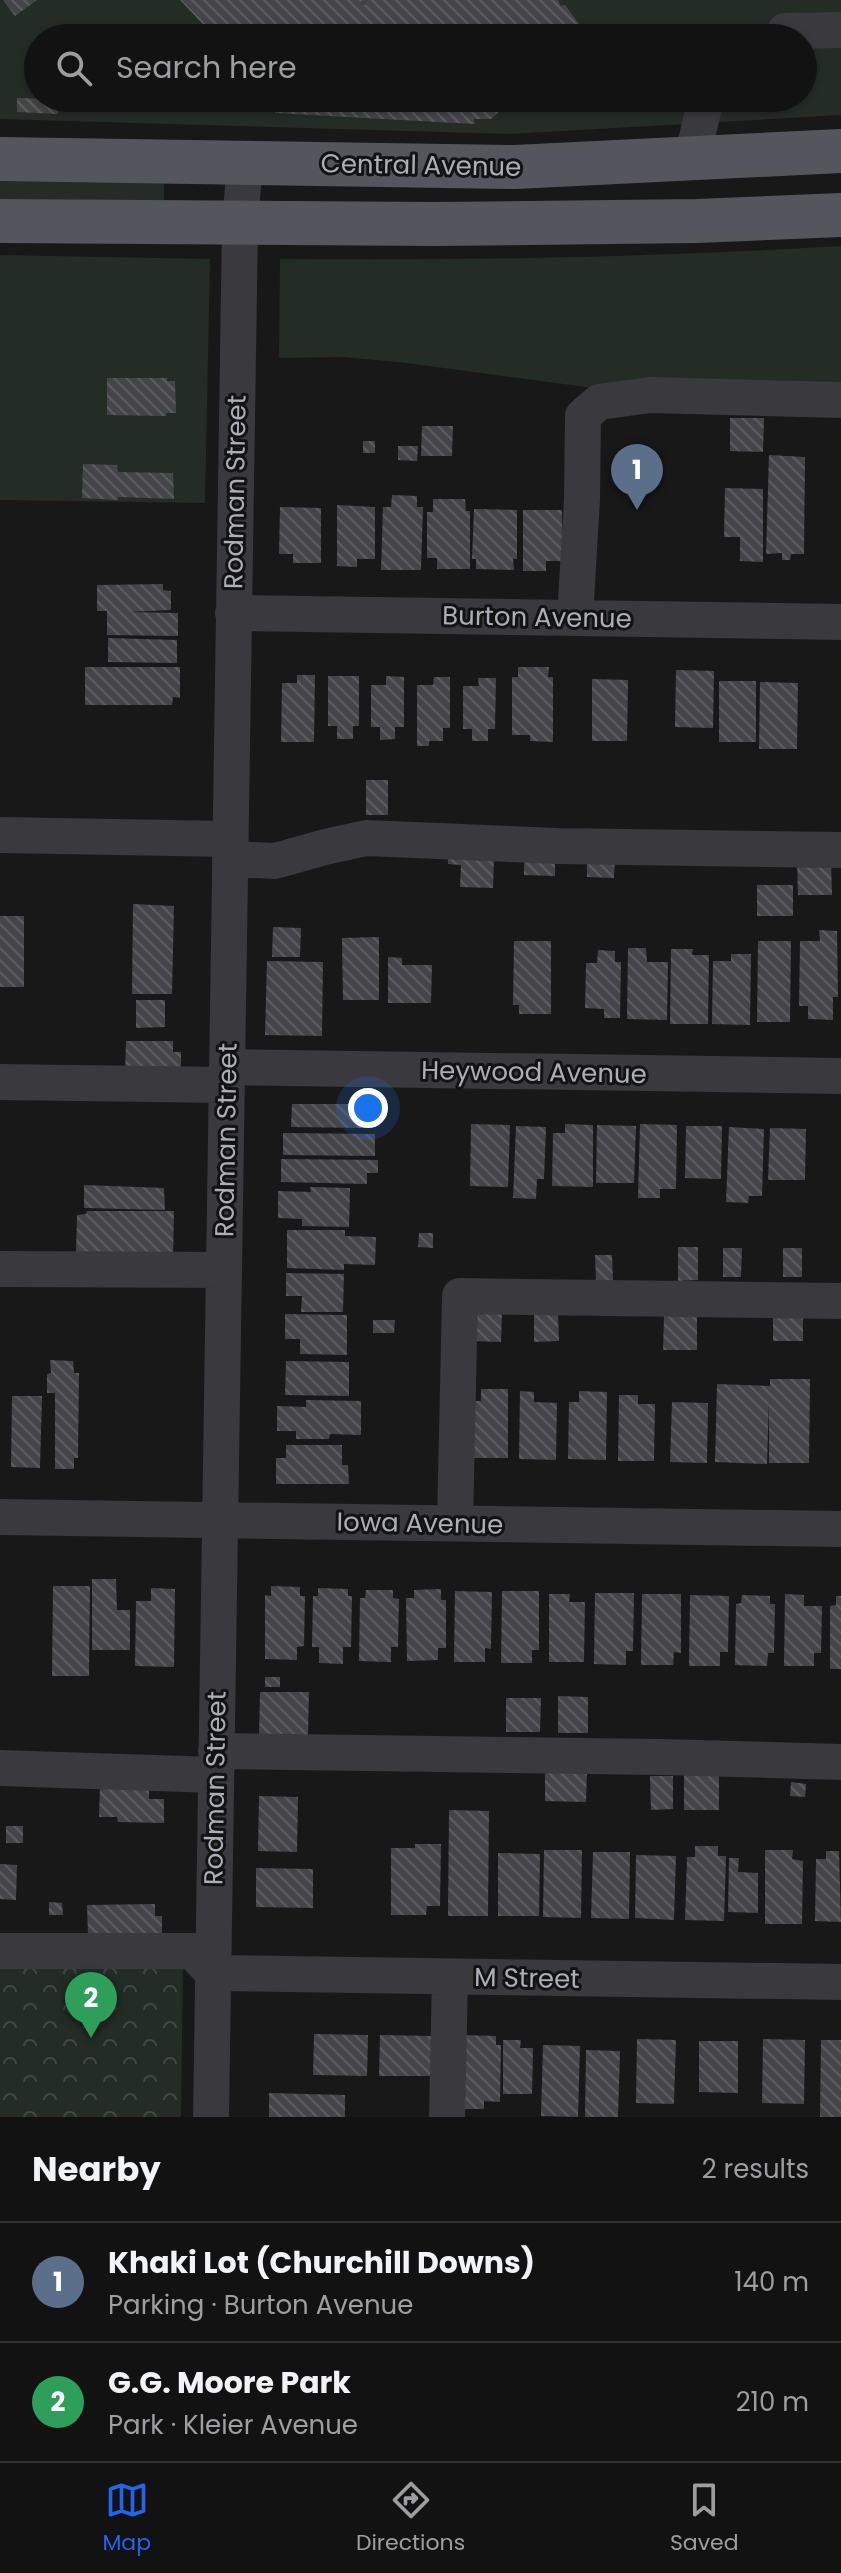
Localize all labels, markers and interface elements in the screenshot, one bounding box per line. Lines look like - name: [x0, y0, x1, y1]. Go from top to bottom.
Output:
- search box: [24, 24, 817, 112]
- icon: search: [52, 46, 96, 90]
- text: Search here: [116, 46, 297, 89]
- street label: Central Avenue: [320, 145, 522, 185]
- street label: Rodman Street: [215, 395, 255, 589]
- pin: 1: [611, 444, 663, 510]
- street label: Burton Avenue: [442, 597, 632, 637]
- street label: Rodman Street: [206, 1043, 246, 1237]
- street label: Heywood Avenue: [421, 1052, 647, 1092]
- your location: [348, 1088, 388, 1128]
- street label: Iowa Avenue: [336, 1504, 504, 1542]
- street label: Rodman Street: [195, 1691, 235, 1885]
- street label: M Street: [474, 1959, 580, 1997]
- pin: 2: [65, 1972, 117, 2038]
- text: Nearby: [32, 2145, 161, 2193]
- text: 2 results: [702, 2151, 809, 2187]
- text: Khaki Lot (Churchill Downs): [108, 2241, 535, 2284]
- text: 1: [53, 2264, 63, 2300]
- text: 140 m: [734, 2264, 809, 2300]
- text: Parking · Burton Avenue: [108, 2287, 413, 2323]
- text: G.G. Moore Park: [108, 2361, 351, 2404]
- text: 2: [51, 2384, 65, 2420]
- text: 210 m: [736, 2384, 809, 2420]
- text: Park · Kleier Avenue: [108, 2407, 358, 2443]
- tab: Map: [102, 2478, 151, 2559]
- tab: Directions: [356, 2478, 465, 2559]
- tab: Saved: [670, 2478, 739, 2559]

